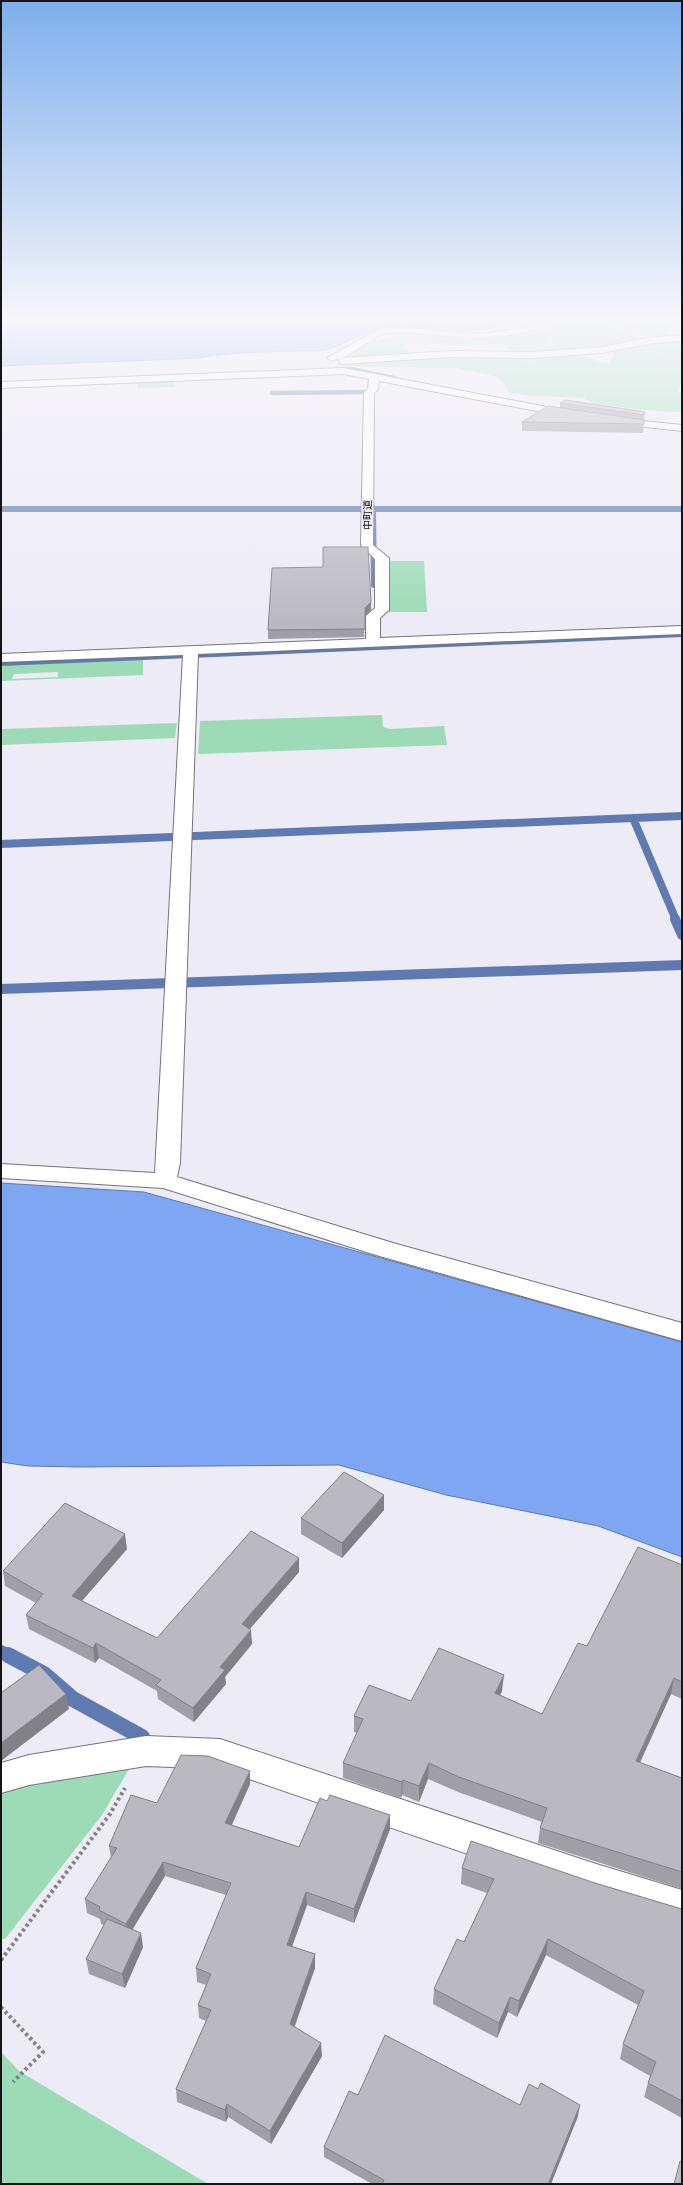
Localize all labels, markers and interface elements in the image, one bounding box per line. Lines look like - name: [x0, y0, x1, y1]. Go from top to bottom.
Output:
- street label: 中町道: [361, 500, 374, 530]

